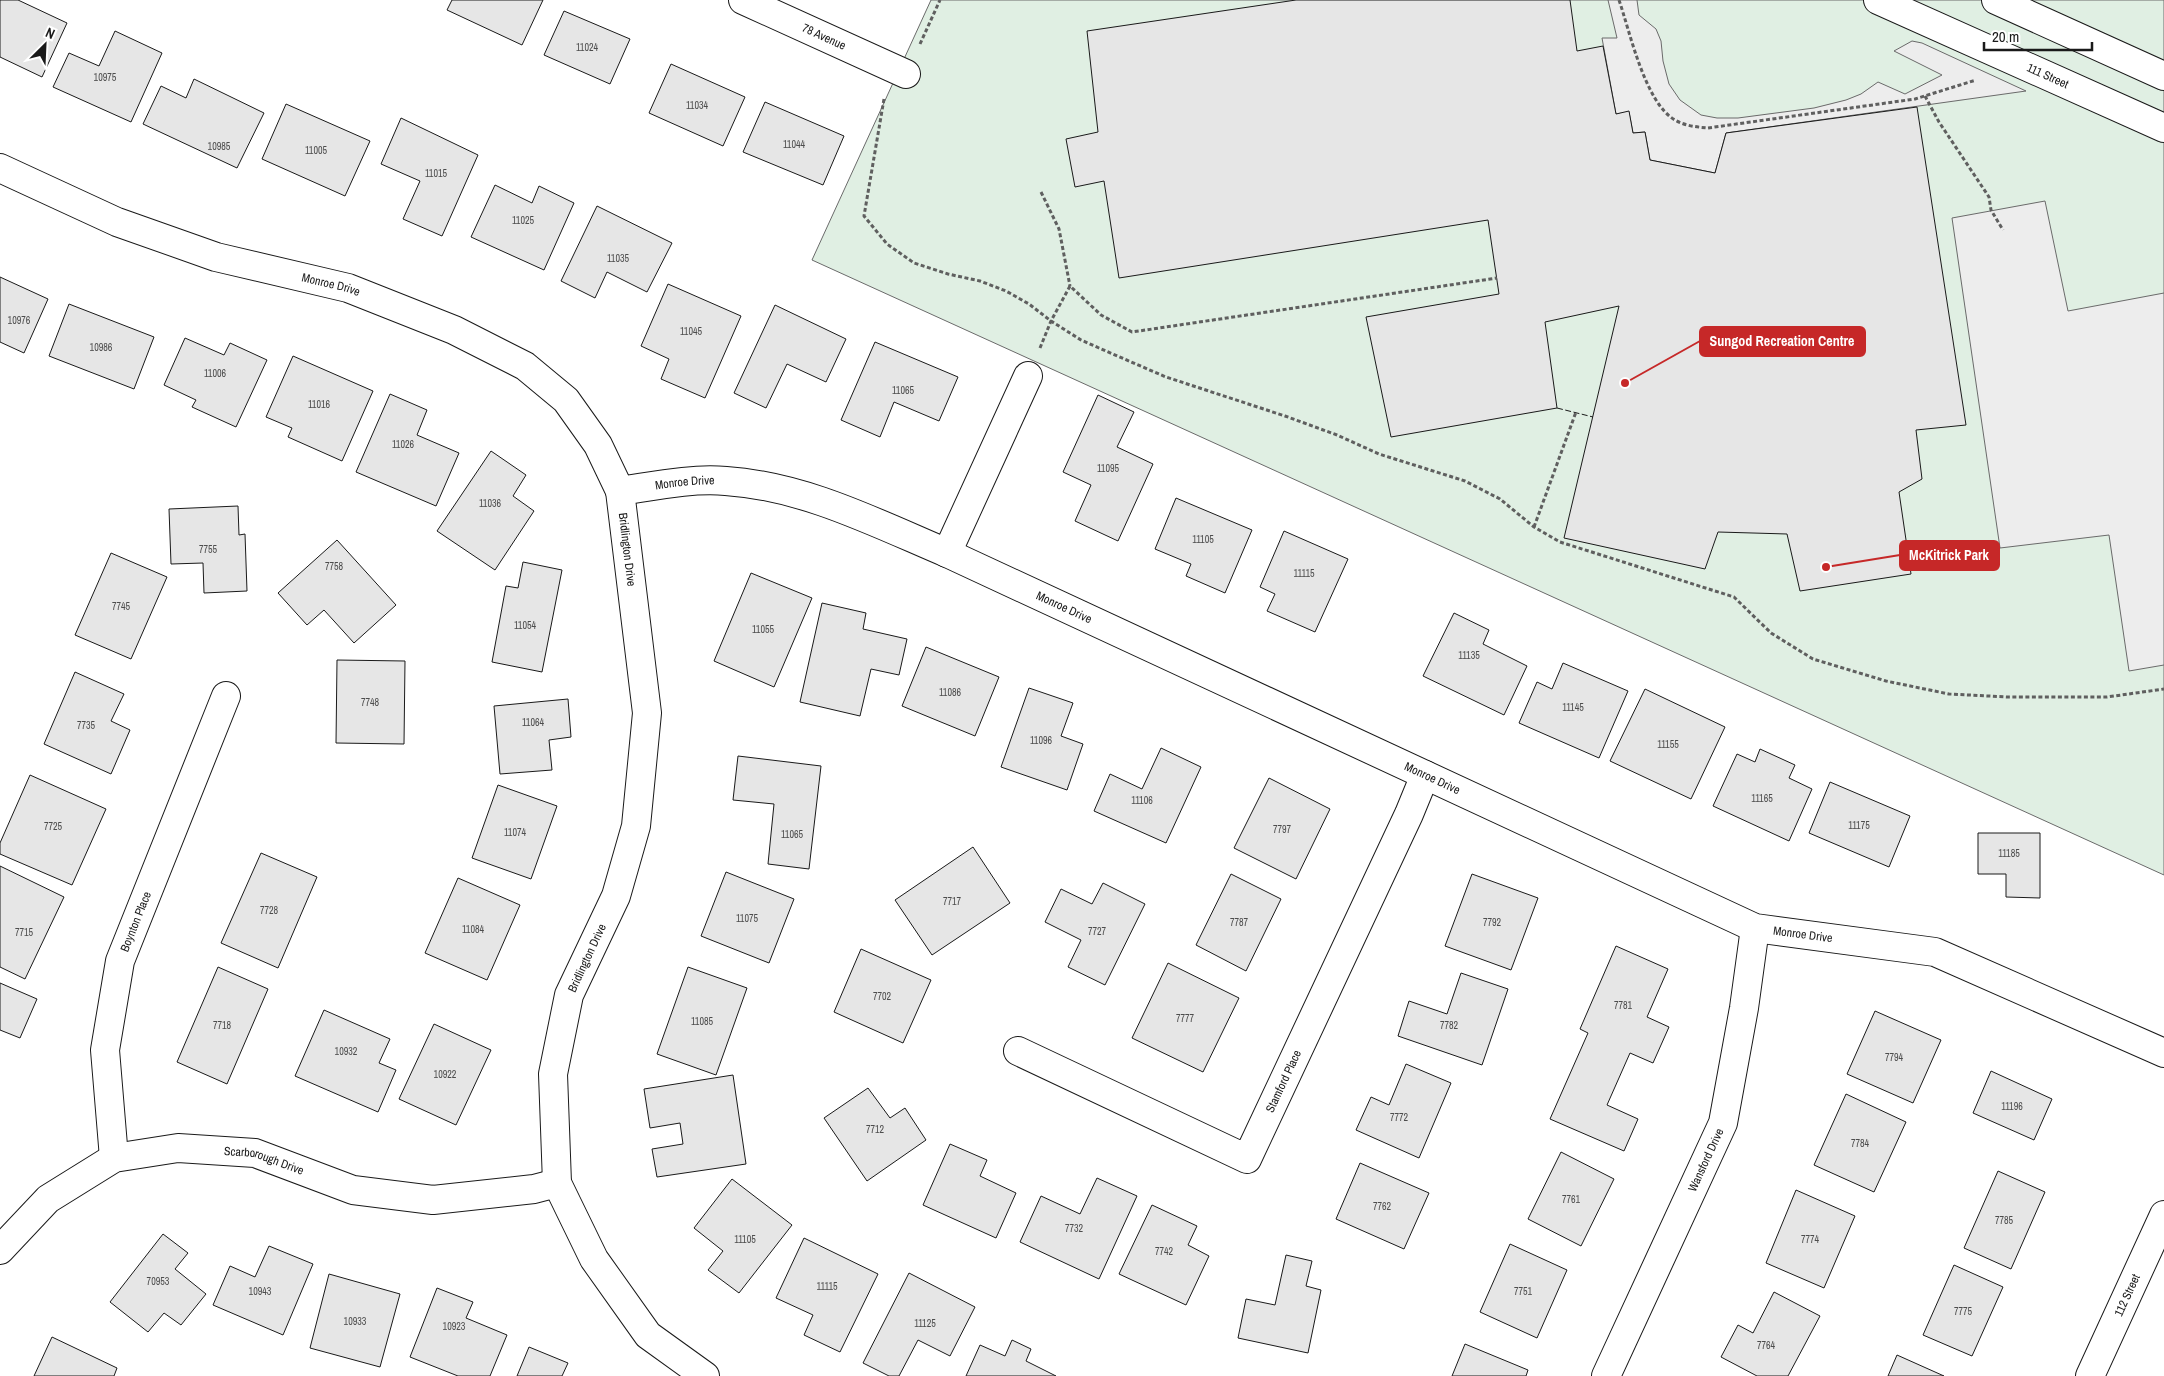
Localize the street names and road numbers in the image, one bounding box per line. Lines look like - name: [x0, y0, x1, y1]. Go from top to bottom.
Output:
- street label: 78 Avenue: [800, 20, 848, 54]
- street label: 111 Street: [2024, 60, 2071, 92]
- street label: Monroe Drive: [300, 269, 362, 300]
- street label: Monroe Drive: [654, 472, 715, 493]
- street label: Bridlington Drive: [615, 512, 640, 587]
- street label: Monroe Drive: [1034, 588, 1095, 627]
- street label: Monroe Drive: [1402, 758, 1463, 798]
- street label: Boynton Place: [116, 889, 155, 954]
- street label: Bridlington Drive: [564, 921, 610, 995]
- street label: Monroe Drive: [1772, 923, 1834, 946]
- street label: Stamford Place: [1262, 1047, 1305, 1115]
- street label: Wansford Drive: [1684, 1126, 1727, 1194]
- street label: Scarborough Drive: [223, 1143, 306, 1179]
- street label: 112 Street: [2111, 1271, 2144, 1319]

